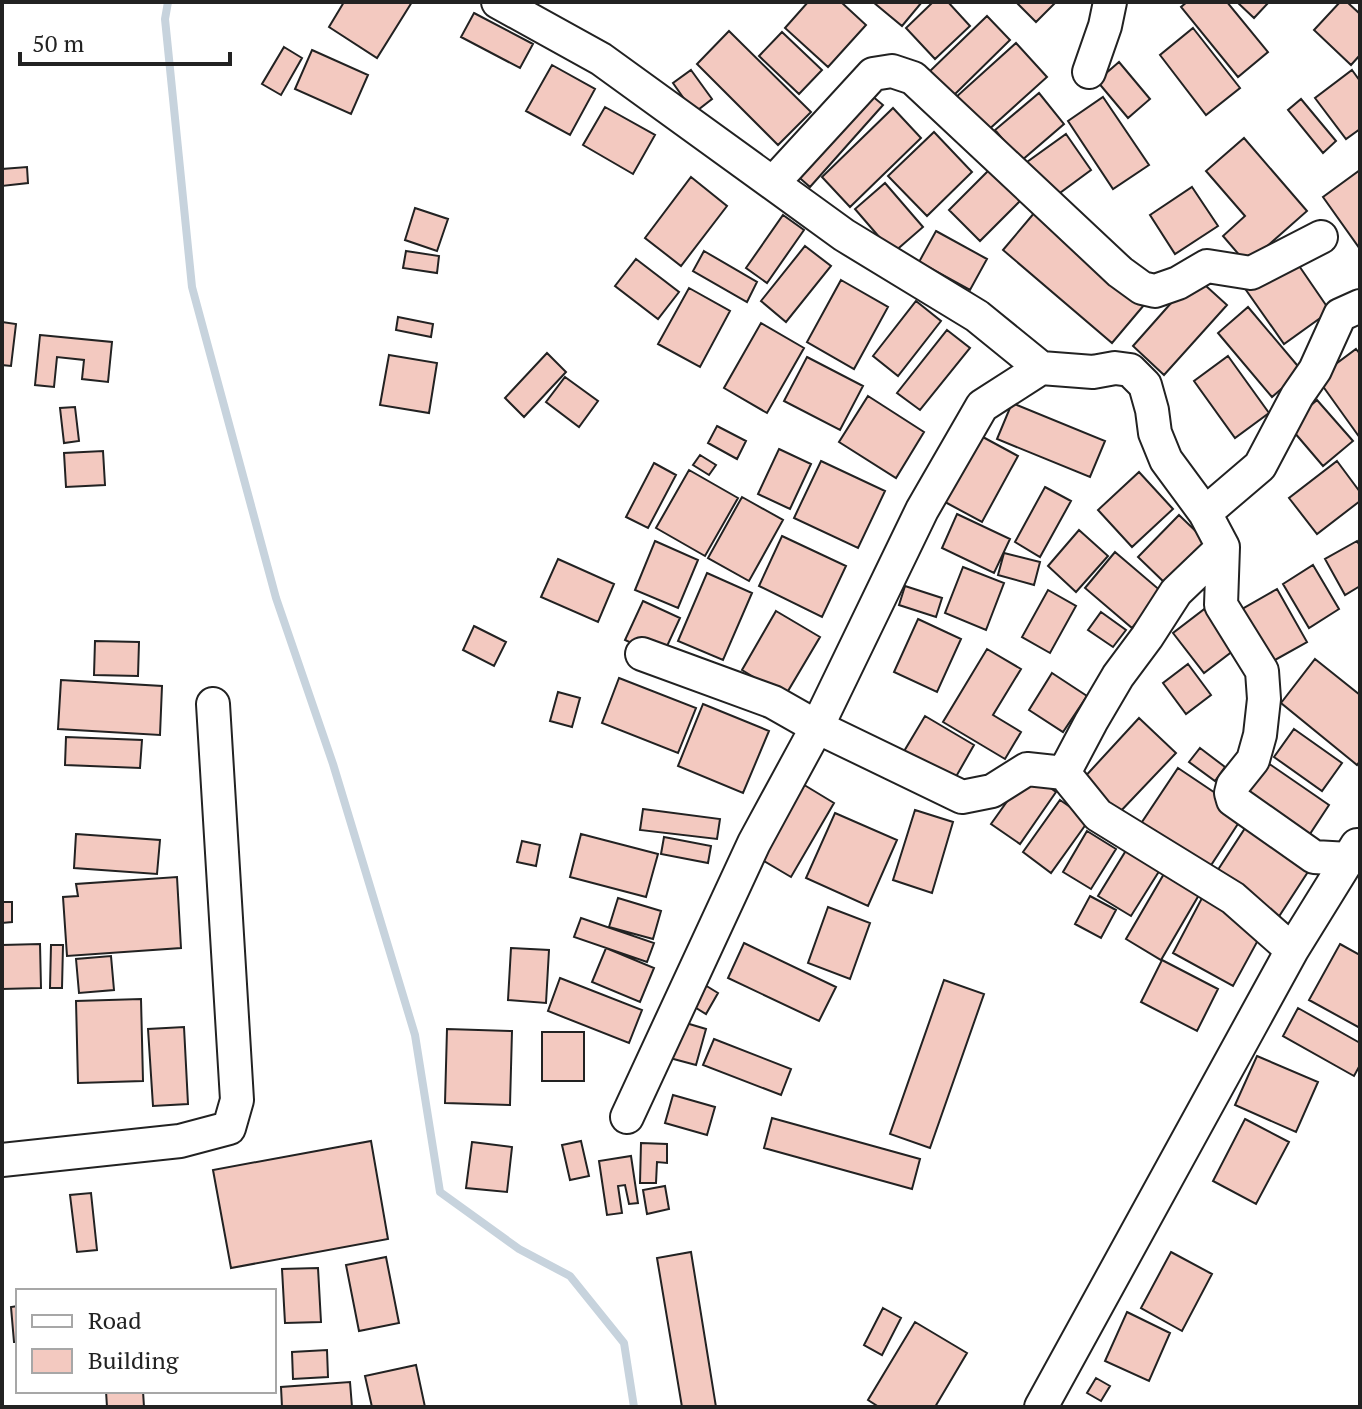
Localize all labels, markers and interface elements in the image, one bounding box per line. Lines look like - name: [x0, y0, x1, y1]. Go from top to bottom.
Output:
- scale bar: [20, 16, 230, 66]
- text: 50 m: [32, 27, 84, 59]
- legend: [16, 1289, 276, 1393]
- text: Road: [88, 1304, 142, 1336]
- text: Building: [88, 1344, 179, 1376]

